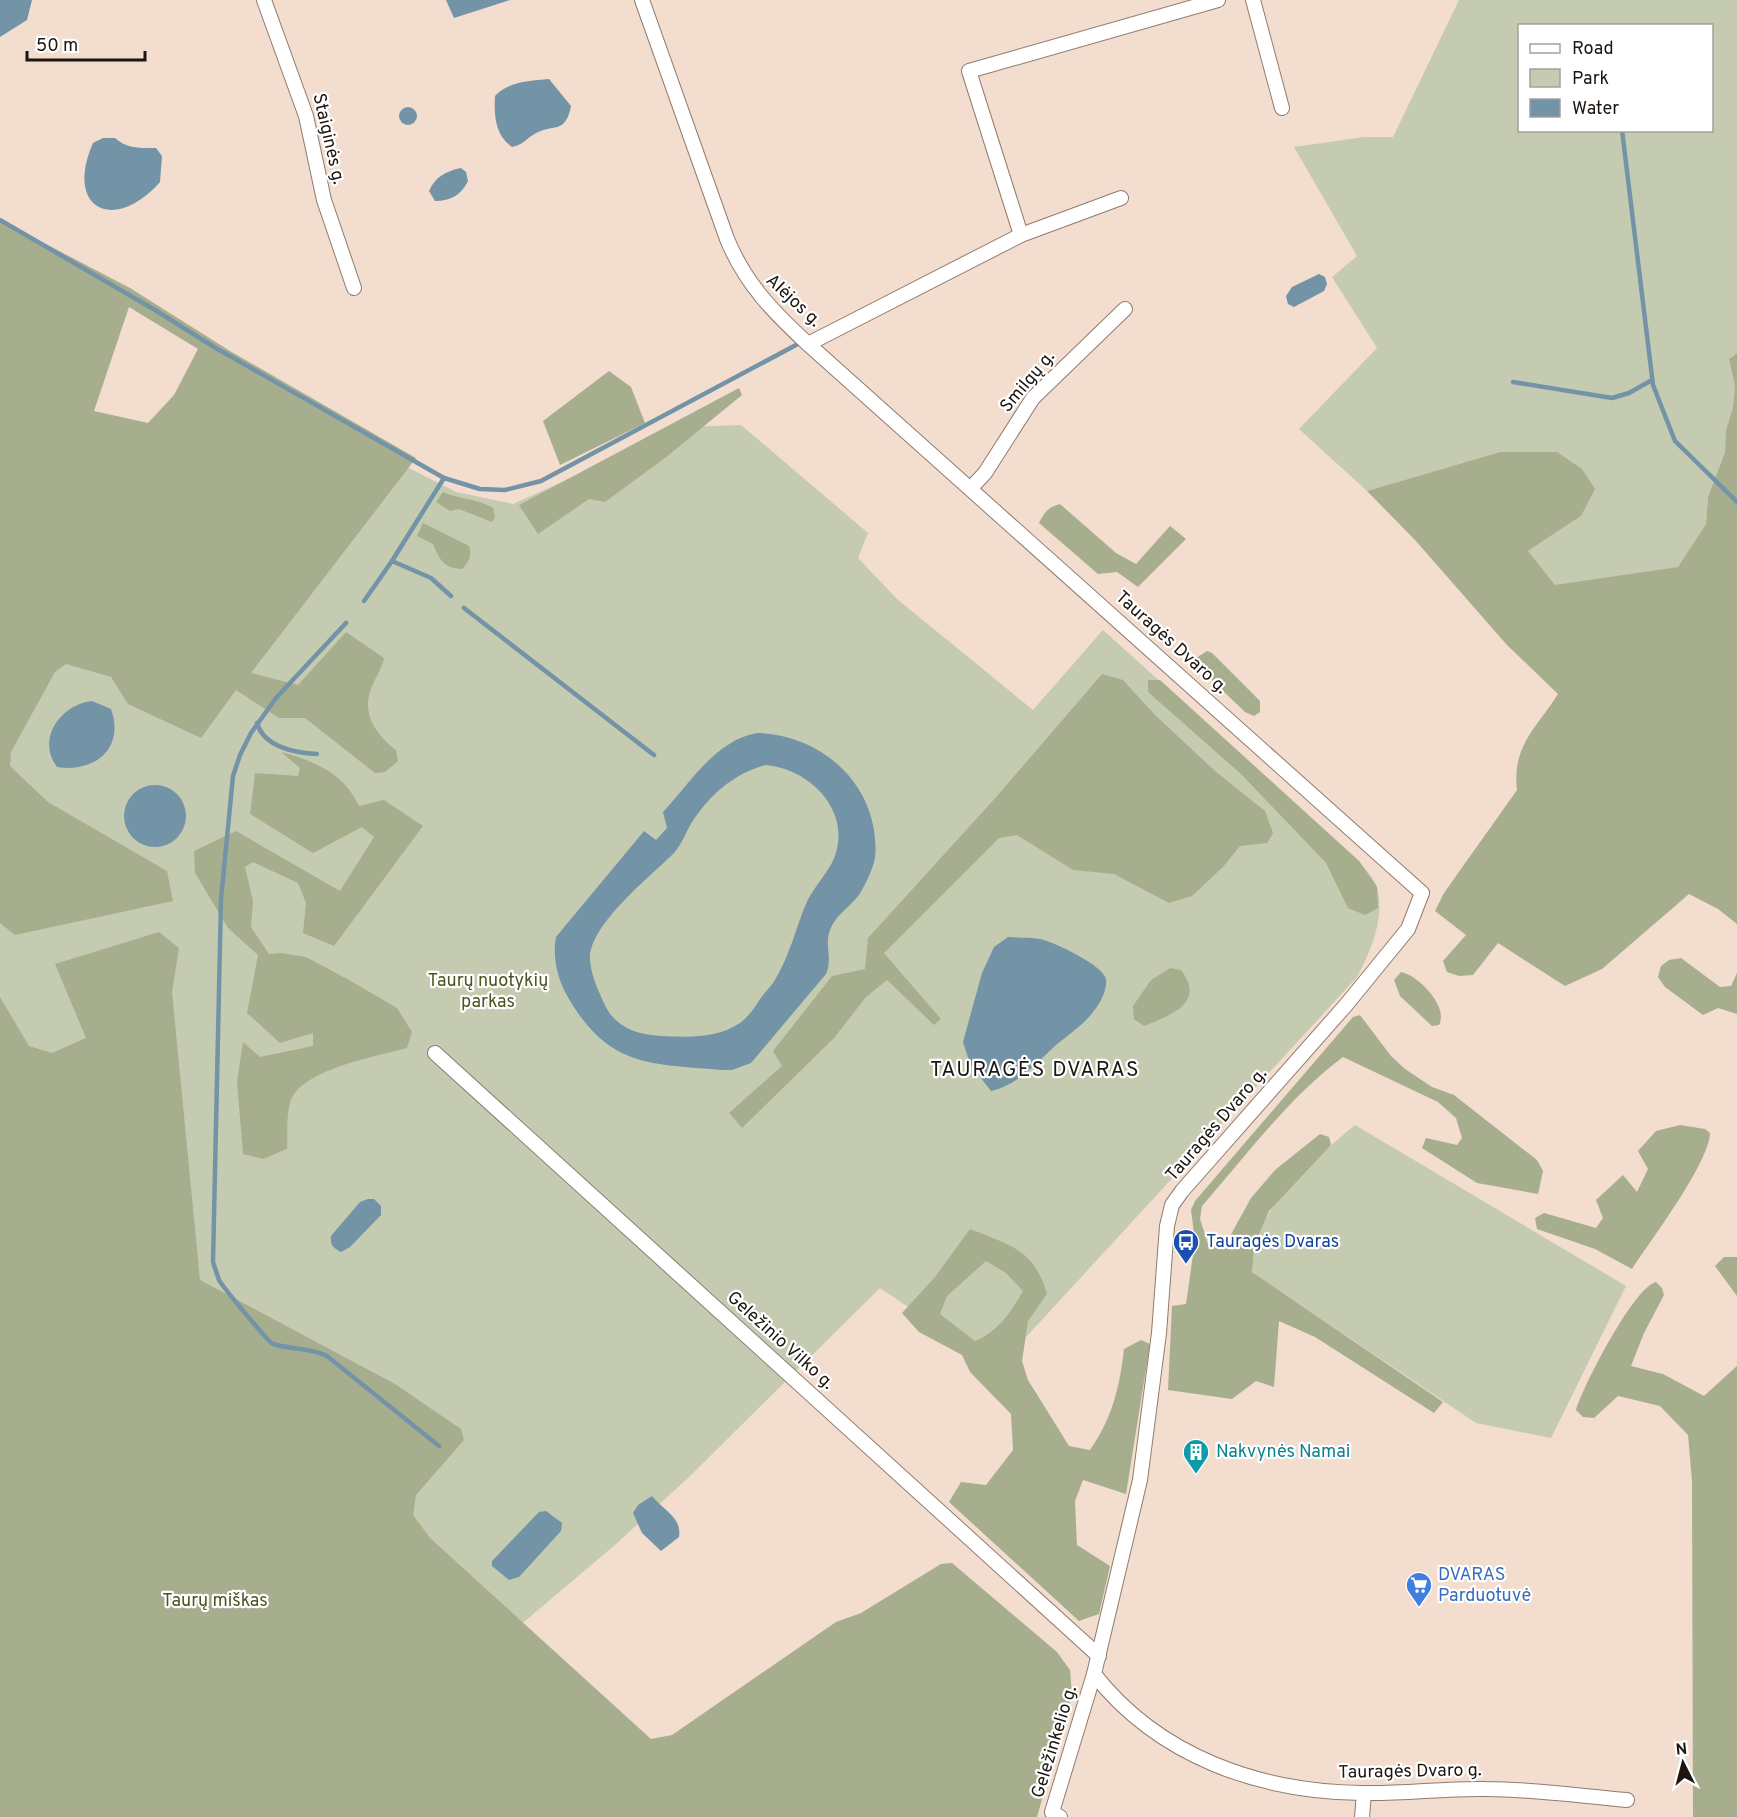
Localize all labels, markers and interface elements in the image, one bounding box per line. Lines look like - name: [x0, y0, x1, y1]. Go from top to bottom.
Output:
- scale bar: [27, 24, 146, 62]
- legend: [1518, 24, 1713, 132]
- text: 50 m: [36, 35, 78, 58]
- text: Road: [1572, 38, 1614, 61]
- text: Park: [1572, 68, 1609, 91]
- street label: Staiginės g.: [306, 91, 350, 187]
- text: Water: [1572, 98, 1619, 121]
- street label: Alėjos g.: [760, 269, 826, 333]
- street label: Smilgų g.: [995, 346, 1061, 418]
- street label: Tauragės Dvaro g.: [1110, 586, 1232, 700]
- park label: Taurų nuotykių parkas: [428, 970, 548, 1014]
- district label: TAURAGĖS DVARAS: [930, 1057, 1140, 1084]
- street label: Tauragės Dvaro g.: [1161, 1063, 1273, 1187]
- bus stop icon: Tauragės Dvaras: [1171, 1227, 1201, 1265]
- place label: Tauragės Dvaras: [1206, 1231, 1339, 1254]
- street label: Geležinio Vilko g.: [722, 1287, 838, 1395]
- building icon: Nakvynės Namai: [1181, 1437, 1211, 1475]
- place label: Nakvynės Namai: [1216, 1441, 1350, 1464]
- place label: DVARAS Parduotuvė: [1438, 1564, 1531, 1608]
- supermarket icon: DVARAS Parduotuvė: [1404, 1570, 1434, 1608]
- park label: Taurų miškas: [162, 1590, 268, 1613]
- street label: Geležinkelio g.: [1027, 1683, 1083, 1801]
- north arrow: [1653, 1733, 1713, 1793]
- text: N: [1675, 1740, 1688, 1761]
- street label: Tauragės Dvaro g.: [1338, 1759, 1482, 1785]

